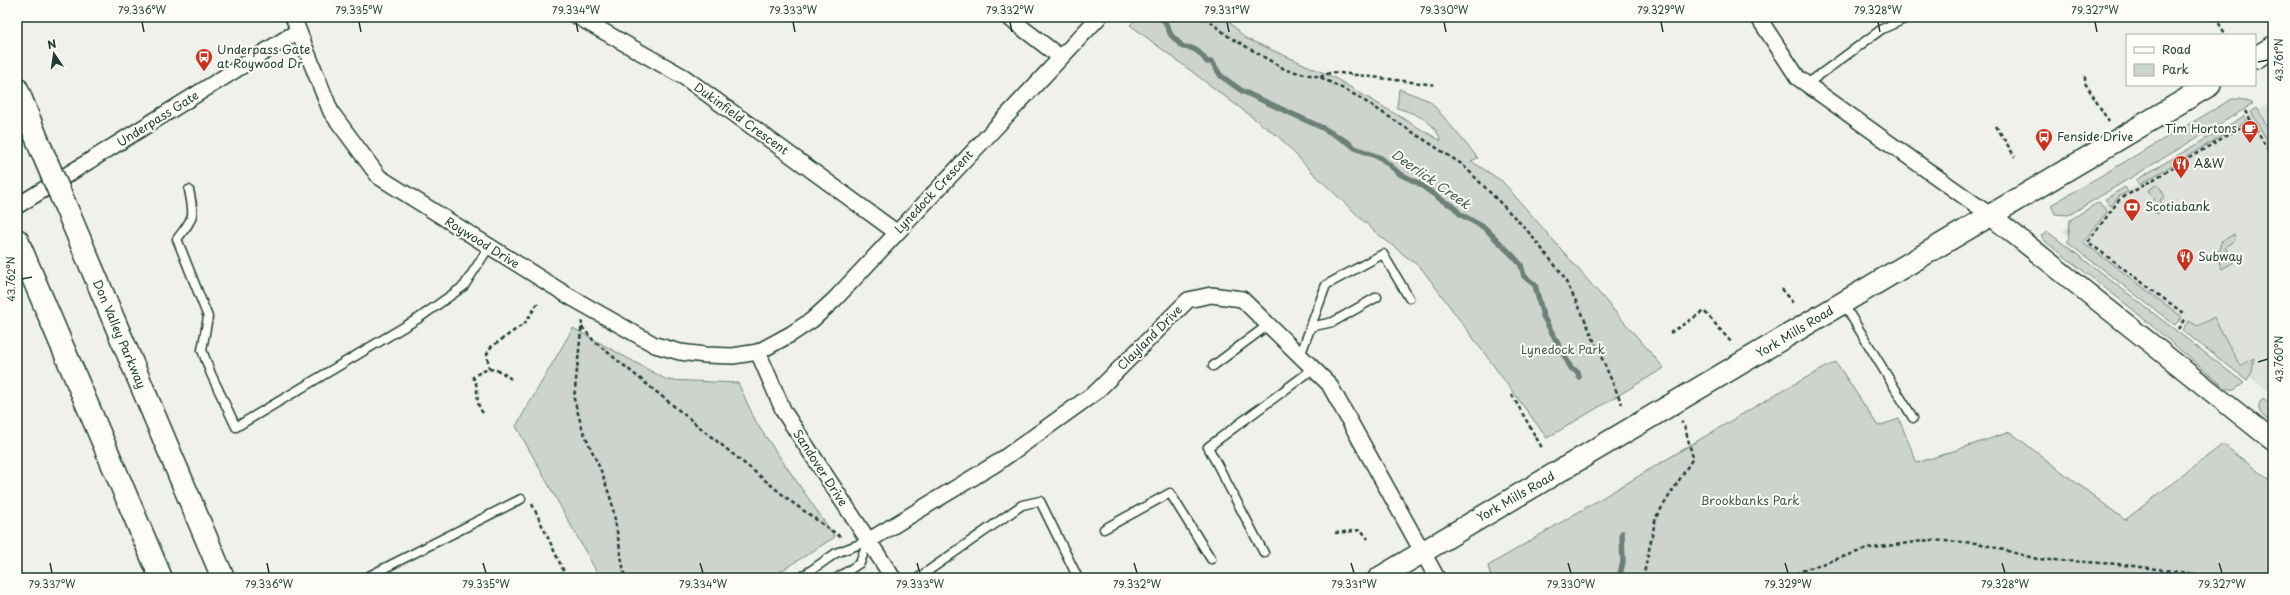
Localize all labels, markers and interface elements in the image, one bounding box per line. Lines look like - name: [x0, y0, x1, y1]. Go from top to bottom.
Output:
- text: 79.336°W: [118, 2, 167, 17]
- text: 79.335°W: [335, 2, 383, 17]
- text: 79.334°W: [552, 2, 601, 17]
- text: 79.333°W: [769, 2, 818, 17]
- text: 79.332°W: [986, 2, 1035, 17]
- text: 79.331°W: [1204, 2, 1250, 17]
- text: 79.330°W: [1420, 2, 1469, 17]
- text: 79.329°W: [1637, 2, 1686, 17]
- text: 79.328°W: [1854, 2, 1903, 17]
- text: 79.327°W: [2071, 2, 2119, 17]
- north arrow: [34, 34, 74, 74]
- text: N: [45, 34, 58, 53]
- legend: [2126, 34, 2256, 86]
- text: 43.761°N: [2271, 38, 2286, 81]
- place label: Underpass Gate at Roywood Dr: [217, 40, 310, 72]
- text: Road: [2162, 40, 2191, 58]
- bus stop icon: Underpass Gate at Roywood Dr: [194, 47, 214, 72]
- text: Park: [2162, 60, 2189, 78]
- street label: Dukinfield Crescent: [691, 78, 793, 159]
- street label: Underpass Gate: [113, 86, 202, 151]
- place label: Tim Hortons: [2165, 119, 2238, 137]
- cafe icon: Tim Hortons: [2240, 119, 2260, 144]
- bus stop icon: Fenside Drive: [2034, 127, 2054, 152]
- place label: Fenside Drive: [2057, 127, 2133, 145]
- water label: Deerlick Creek: [1388, 144, 1476, 214]
- street label: Lynedock Crescent: [890, 145, 977, 237]
- restaurant icon: A&W: [2171, 154, 2191, 179]
- place label: A&W: [2194, 154, 2225, 172]
- bank icon: Scotiabank: [2122, 197, 2142, 222]
- place label: Scotiabank: [2145, 197, 2210, 215]
- street label: Roywood Drive: [442, 212, 523, 272]
- restaurant icon: Subway: [2175, 247, 2195, 272]
- place label: Subway: [2198, 247, 2243, 265]
- text: 43.762°N: [3, 256, 18, 302]
- street label: Don Valley Parkway: [89, 276, 151, 391]
- street label: Clayland Drive: [1113, 301, 1186, 374]
- street label: York Mills Road: [1752, 301, 1837, 361]
- text: 43.760°N: [2271, 336, 2286, 382]
- park label: Lynedock Park: [1521, 340, 1605, 358]
- street label: Sandover Drive: [789, 425, 853, 510]
- street label: York Mills Road: [1473, 466, 1558, 526]
- park label: Brookbanks Park: [1700, 491, 1800, 509]
- text: 79.337°W: [28, 576, 76, 591]
- text: 79.336°W: [245, 576, 294, 591]
- text: 79.335°W: [462, 576, 510, 591]
- text: 79.334°W: [679, 576, 728, 591]
- text: 79.333°W: [896, 576, 945, 591]
- text: 79.332°W: [1113, 576, 1162, 591]
- text: 79.331°W: [1331, 576, 1377, 591]
- text: 79.330°W: [1547, 576, 1596, 591]
- text: 79.329°W: [1764, 576, 1813, 591]
- text: 79.328°W: [1981, 576, 2030, 591]
- text: 79.327°W: [2198, 576, 2246, 591]

